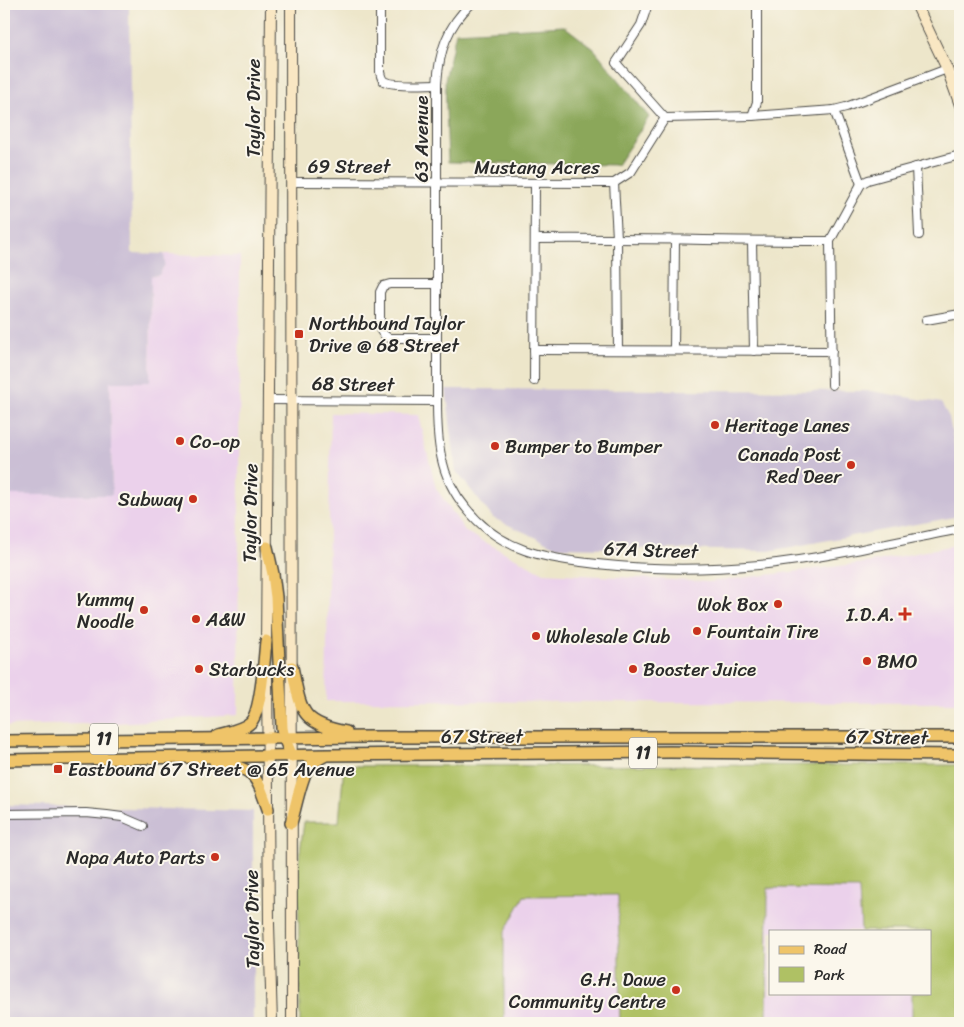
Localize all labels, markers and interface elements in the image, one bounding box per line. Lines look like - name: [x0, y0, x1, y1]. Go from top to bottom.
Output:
- street label: Taylor Drive: [237, 58, 270, 158]
- street label: 63 Avenue: [405, 96, 438, 182]
- street label: 69 Street: [308, 150, 392, 183]
- street label: Mustang Acres: [474, 151, 600, 184]
- place label: Northbound Taylor Drive @ 68 Street: [309, 307, 466, 362]
- marker: Northbound Taylor Drive @ 68 Street: [293, 328, 305, 340]
- street label: 68 Street: [312, 367, 396, 401]
- place label: Heritage Lanes: [725, 409, 850, 442]
- marker: Heritage Lanes: [709, 419, 721, 431]
- place label: Co-op: [190, 425, 240, 458]
- place label: Bumper to Bumper: [505, 430, 663, 463]
- marker: Co-op: [174, 435, 186, 447]
- place label: Canada Post Red Deer: [738, 438, 842, 493]
- marker: Bumper to Bumper: [489, 440, 501, 452]
- marker: Canada Post Red Deer: [845, 459, 857, 471]
- street label: Taylor Drive: [233, 463, 267, 563]
- place label: Subway: [118, 483, 183, 516]
- marker: Subway: [187, 493, 199, 505]
- street label: 67A Street: [603, 532, 700, 568]
- place label: Yummy Noodle: [76, 583, 134, 638]
- place label: Wok Box: [697, 588, 768, 621]
- marker: Wok Box: [772, 598, 784, 610]
- place label: I.D.A.: [846, 598, 895, 631]
- place label: A&W: [205, 603, 246, 636]
- marker: Yummy Noodle: [138, 604, 150, 616]
- marker: I.D.A.: [899, 608, 911, 620]
- marker: A&W: [190, 613, 202, 625]
- place label: Fountain Tire: [707, 615, 819, 648]
- place label: Wholesale Club: [546, 620, 671, 653]
- marker: Fountain Tire: [691, 625, 703, 637]
- marker: Wholesale Club: [530, 630, 542, 642]
- place label: BMO: [877, 645, 918, 678]
- place label: Starbucks: [209, 653, 294, 686]
- place label: Booster Juice: [643, 653, 756, 686]
- marker: BMO: [861, 655, 873, 667]
- marker: Starbucks: [193, 663, 205, 675]
- marker: Booster Juice: [627, 663, 639, 675]
- street label: 67 Street: [441, 720, 524, 753]
- street label: 67 Street: [846, 720, 930, 754]
- road number: 11: [90, 724, 118, 754]
- road number: 11: [629, 738, 657, 768]
- place label: Eastbound 67 Street @ 65 Avenue: [68, 753, 355, 786]
- marker: Eastbound 67 Street @ 65 Avenue: [52, 763, 64, 775]
- place label: Napa Auto Parts: [66, 841, 205, 874]
- marker: Napa Auto Parts: [209, 851, 221, 863]
- street label: Taylor Drive: [235, 869, 269, 969]
- legend: [769, 930, 932, 994]
- text: Road: [814, 936, 847, 962]
- text: Park: [814, 962, 845, 988]
- place label: G.H. Dawe Community Centre: [509, 963, 666, 1018]
- marker: G.H. Dawe Community Centre: [670, 984, 682, 996]

